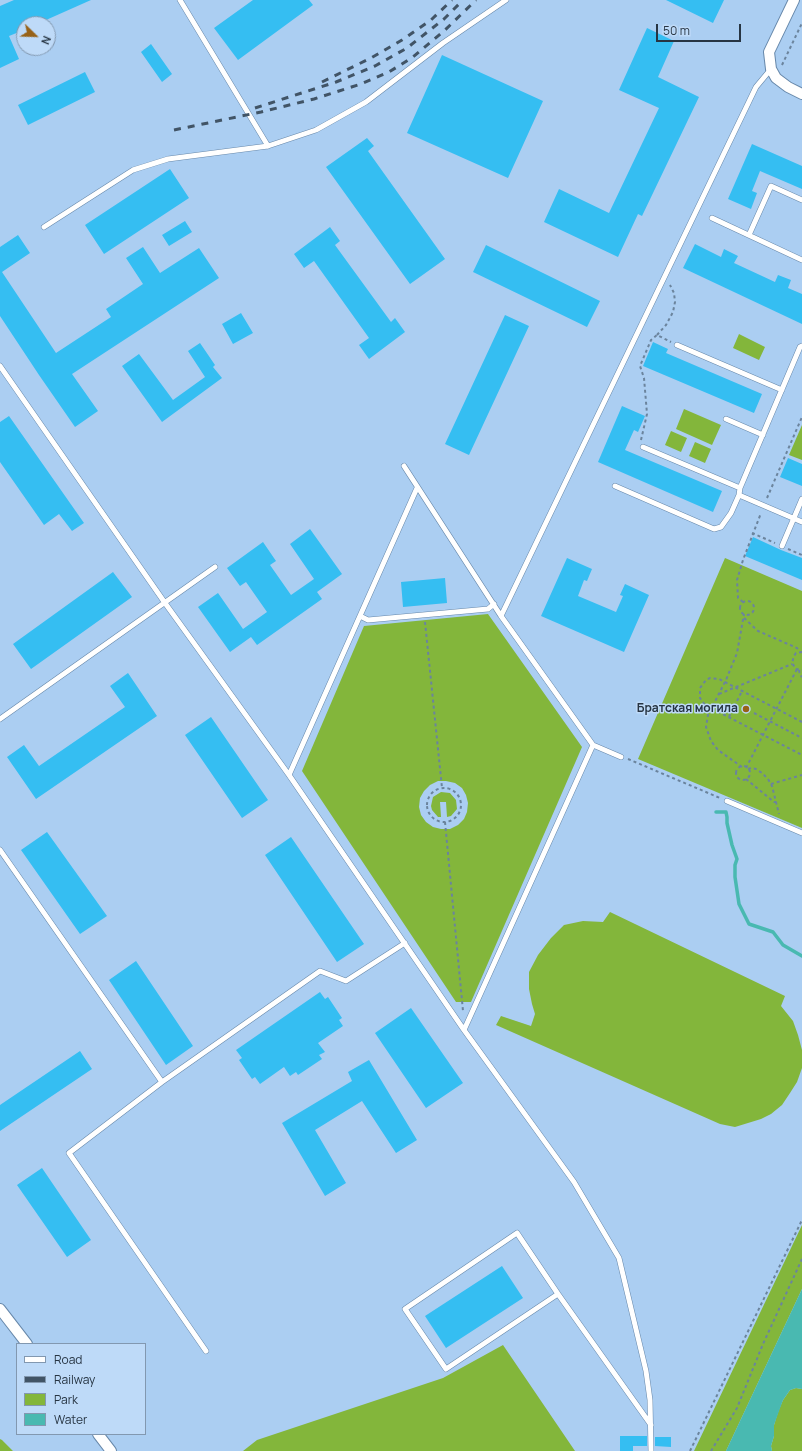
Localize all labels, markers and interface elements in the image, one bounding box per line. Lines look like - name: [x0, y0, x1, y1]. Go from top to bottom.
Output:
- north arrow: [16, 16, 56, 56]
- scale bar: [658, 16, 743, 42]
- text: 50 m: [663, 22, 690, 39]
- text: N: [38, 34, 55, 47]
- place label: Братская могила: [637, 702, 738, 716]
- marker: Братская могила: [741, 704, 751, 714]
- legend: [16, 1343, 146, 1435]
- text: Road: [54, 1351, 82, 1368]
- text: Railway: [54, 1371, 95, 1388]
- text: Park: [54, 1391, 78, 1408]
- text: Water: [54, 1411, 87, 1428]

